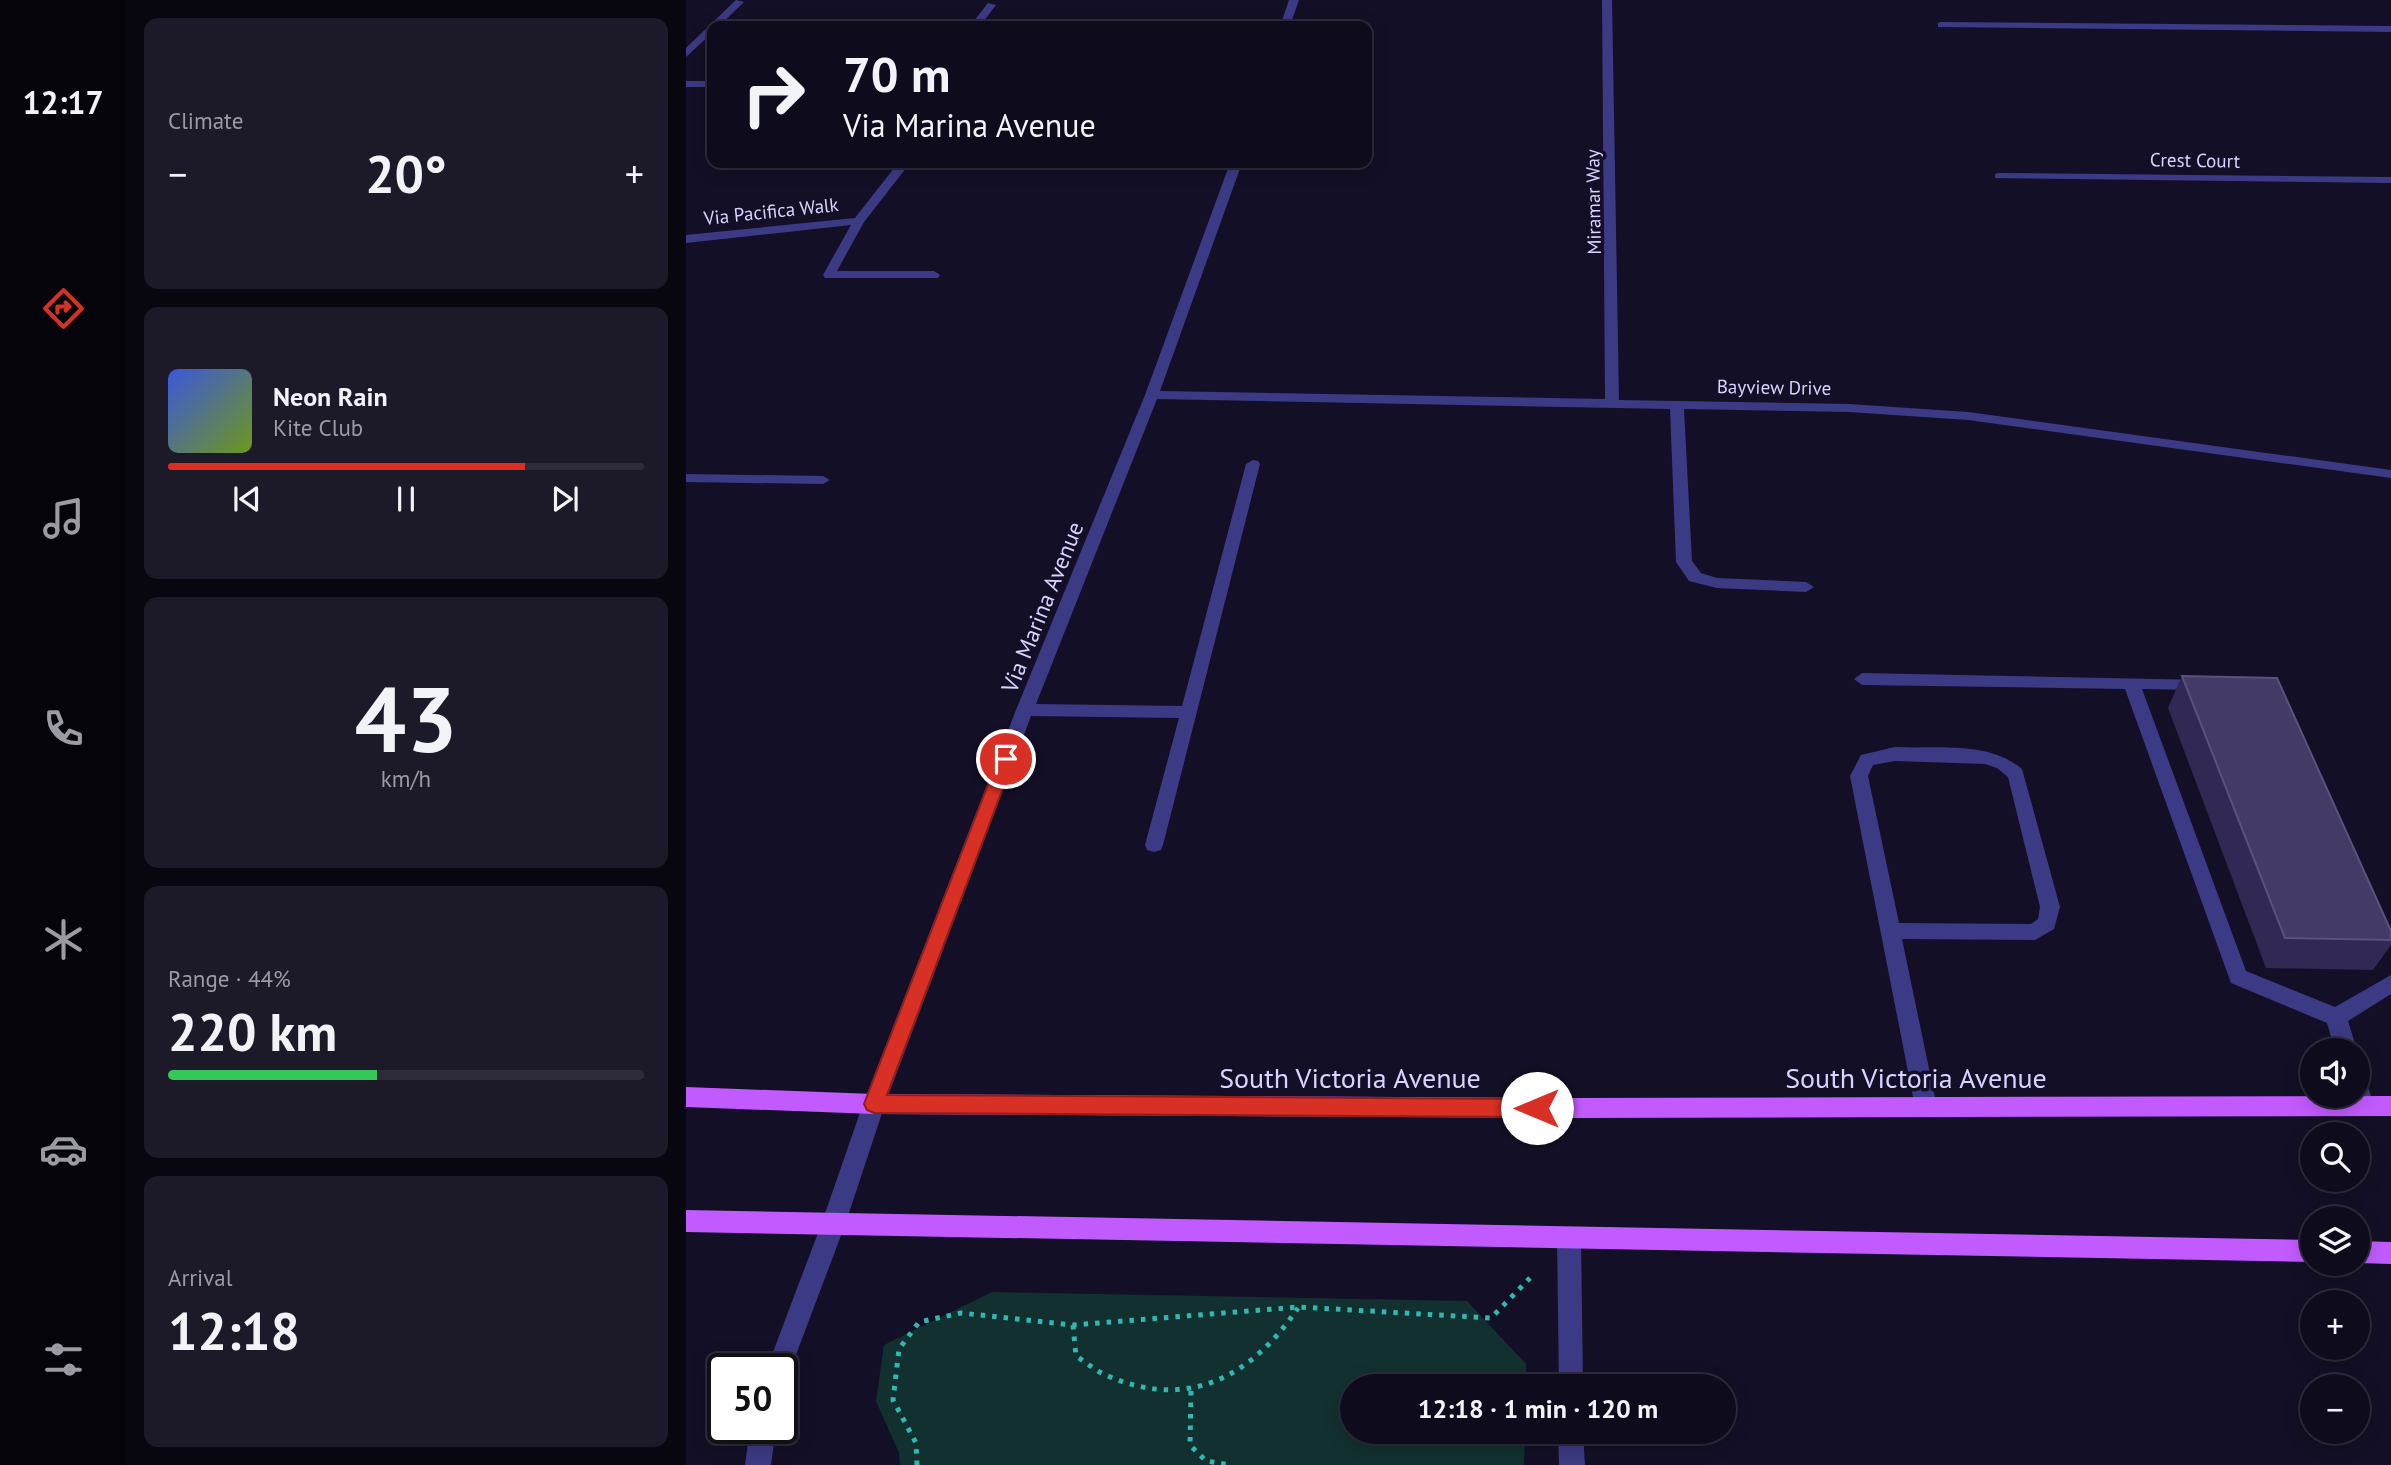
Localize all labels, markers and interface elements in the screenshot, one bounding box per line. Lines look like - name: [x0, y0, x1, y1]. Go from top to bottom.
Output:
- text: 70 m: [843, 42, 950, 106]
- icon: right: [728, 49, 819, 140]
- text: 12:17: [22, 81, 104, 123]
- text: Via Marina Avenue: [843, 104, 1096, 146]
- text: Climate: [168, 106, 243, 135]
- text: 20°: [365, 140, 447, 207]
- street label: Crest Court: [2150, 147, 2241, 173]
- text: −: [168, 149, 187, 198]
- text: +: [625, 149, 644, 198]
- street label: Miramar Way: [1580, 149, 1606, 255]
- street label: Via Pacifica Walk: [701, 192, 840, 230]
- icon: directions: [39, 284, 88, 333]
- street label: Bayview Drive: [1717, 374, 1831, 400]
- text: Neon Rain: [273, 380, 388, 413]
- text: Kite Club: [273, 413, 363, 442]
- icon: previous: [228, 480, 266, 518]
- icon: pause: [387, 480, 425, 518]
- icon: next: [546, 480, 584, 518]
- icon: music: [39, 494, 88, 543]
- street label: Via Marina Avenue: [994, 517, 1089, 698]
- text: 43: [354, 659, 458, 777]
- icon: phone: [39, 704, 88, 753]
- pin: [976, 729, 1036, 789]
- icon: arrive: [987, 740, 1025, 778]
- text: km/h: [381, 764, 431, 793]
- icon: climate: [39, 915, 88, 964]
- text: Range · 44%: [168, 964, 291, 993]
- text: 220 km: [168, 998, 337, 1065]
- map controls: [2300, 1038, 2370, 1444]
- button: sound: [2300, 1038, 2370, 1108]
- street label: South Victoria Avenue: [1219, 1059, 1481, 1096]
- street label: South Victoria Avenue: [1785, 1059, 2047, 1096]
- position arrow: [1500, 1071, 1574, 1145]
- button: search: [2300, 1122, 2370, 1192]
- icon: car: [39, 1125, 88, 1174]
- button: layers: [2300, 1206, 2370, 1276]
- text: Arrival: [168, 1263, 232, 1292]
- button: +: [2300, 1290, 2370, 1360]
- text: 12:18: [168, 1297, 300, 1364]
- icon: filters: [39, 1335, 88, 1384]
- speed limit sign: 50: [707, 1353, 798, 1444]
- button: −: [2300, 1374, 2370, 1444]
- text: 12:18 · 1 min · 120 m: [1418, 1392, 1658, 1425]

